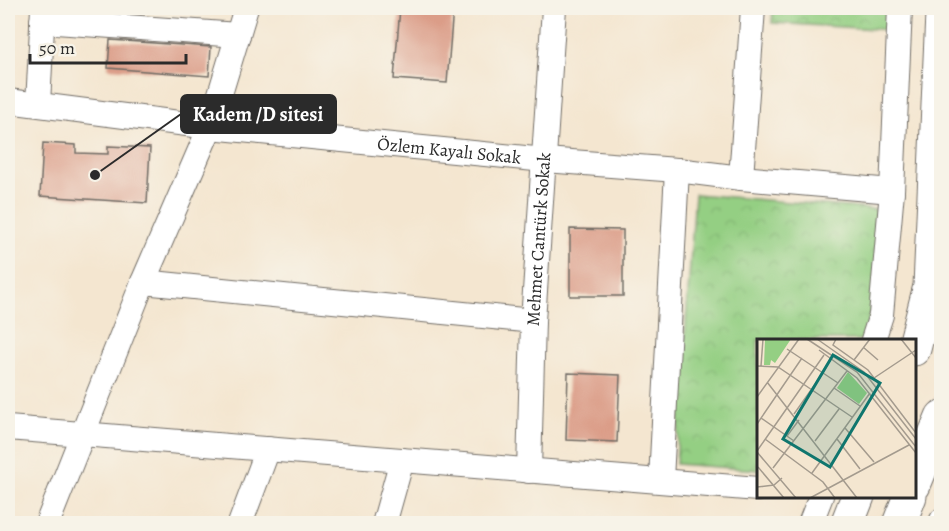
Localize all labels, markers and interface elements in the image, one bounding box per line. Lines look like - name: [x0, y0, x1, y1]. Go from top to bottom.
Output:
- scale bar: [30, 27, 186, 65]
- text: 50 m: [39, 36, 75, 60]
- callout: Kadem /D sitesi: [181, 95, 336, 133]
- text: Kadem /D sitesi: [193, 101, 323, 128]
- street label: Özlem Kayalı Sokak: [376, 132, 522, 170]
- street label: Mehmet Cantürk Sokak: [521, 152, 556, 327]
- inset map: [757, 339, 916, 498]

